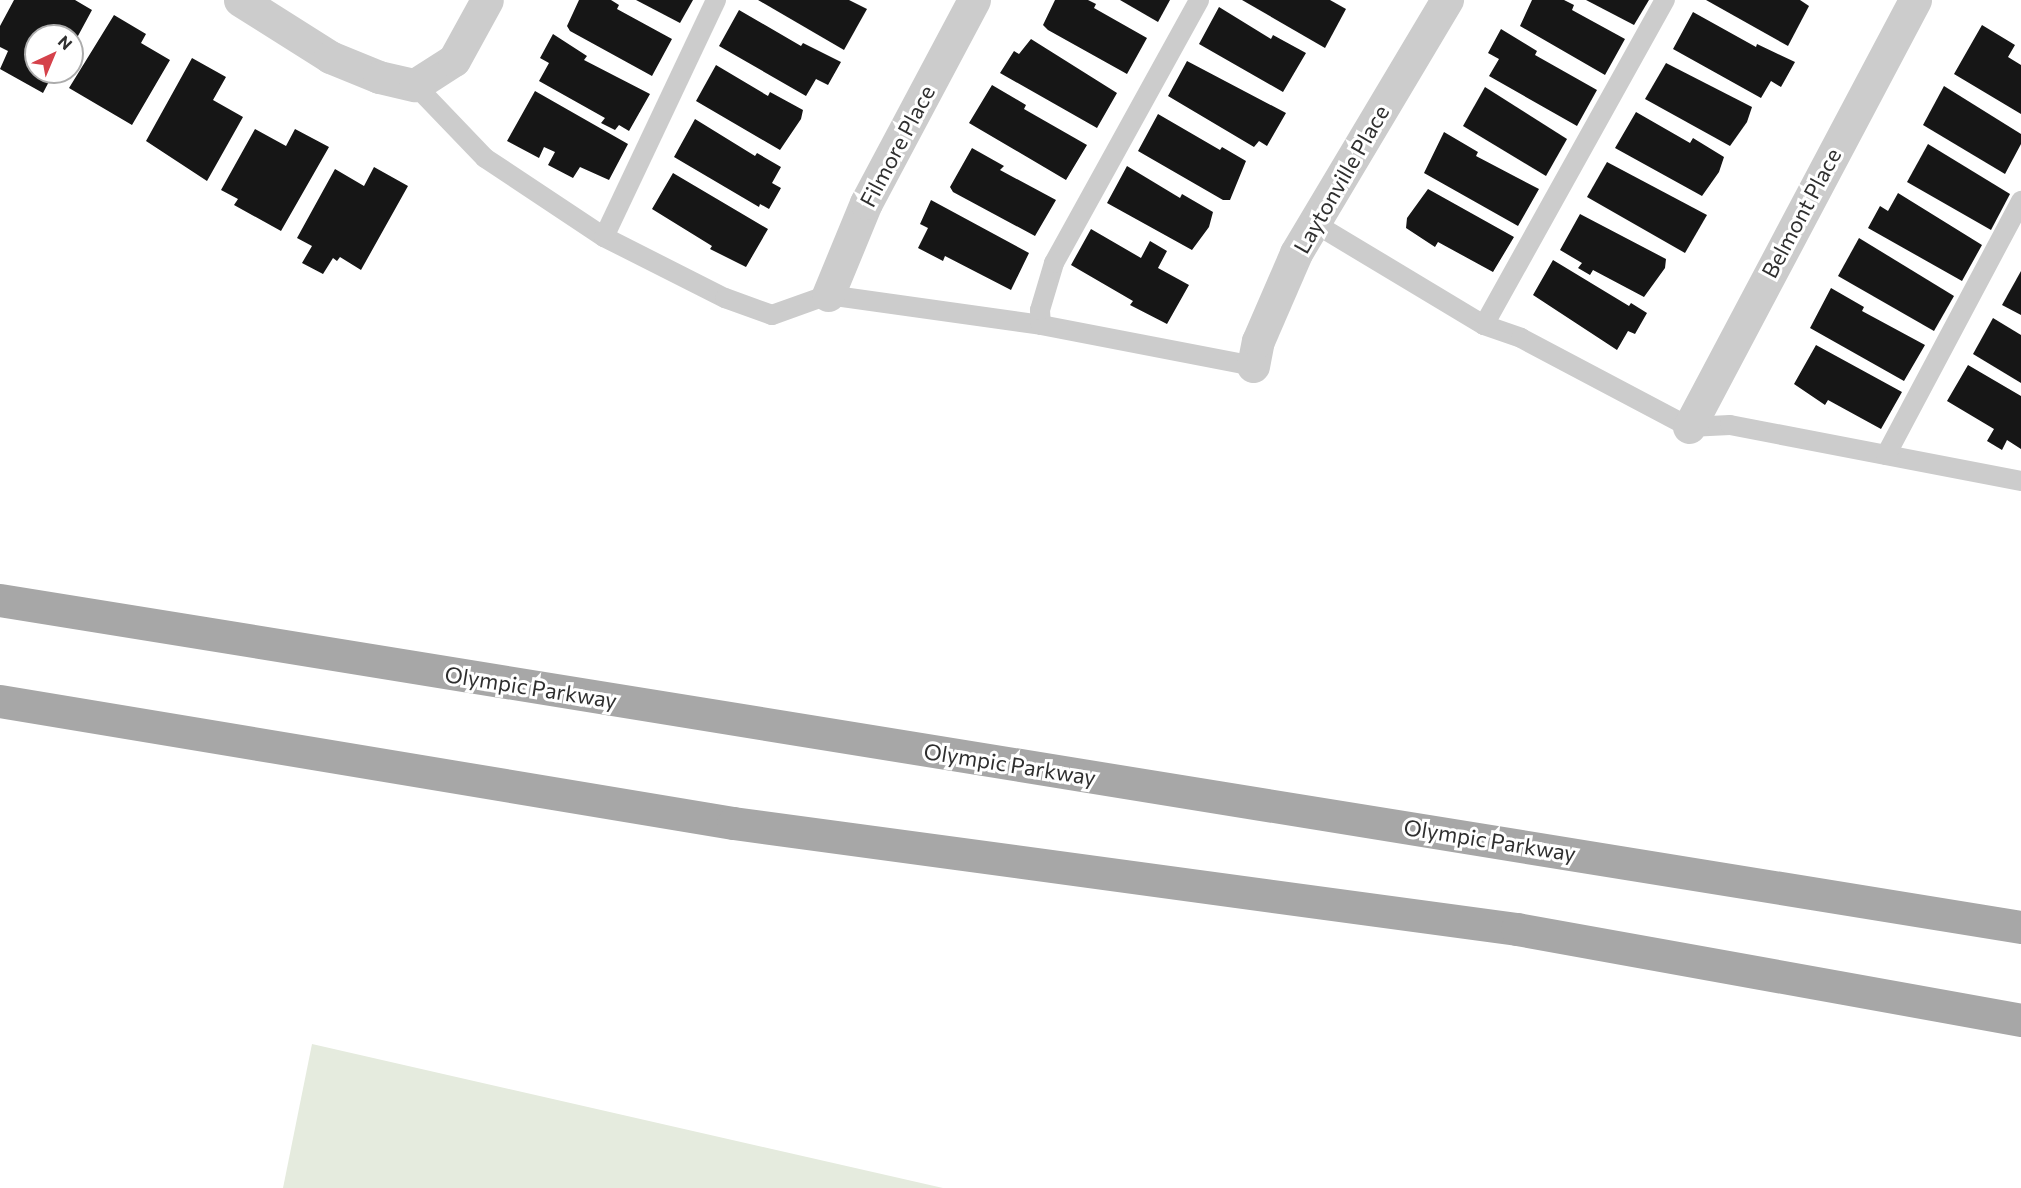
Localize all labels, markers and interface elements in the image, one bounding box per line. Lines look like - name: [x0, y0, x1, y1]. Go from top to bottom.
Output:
- north arrow: [24, 24, 84, 84]
- text: N: [55, 31, 76, 53]
- street label: Filmore Place: [854, 81, 940, 211]
- street label: Laytonville Place: [1288, 100, 1394, 258]
- street label: Belmont Place: [1756, 144, 1846, 282]
- street label: Olympic Parkway: [443, 660, 619, 714]
- street label: Olympic Parkway: [922, 737, 1098, 791]
- street label: Olympic Parkway: [1402, 813, 1578, 867]

